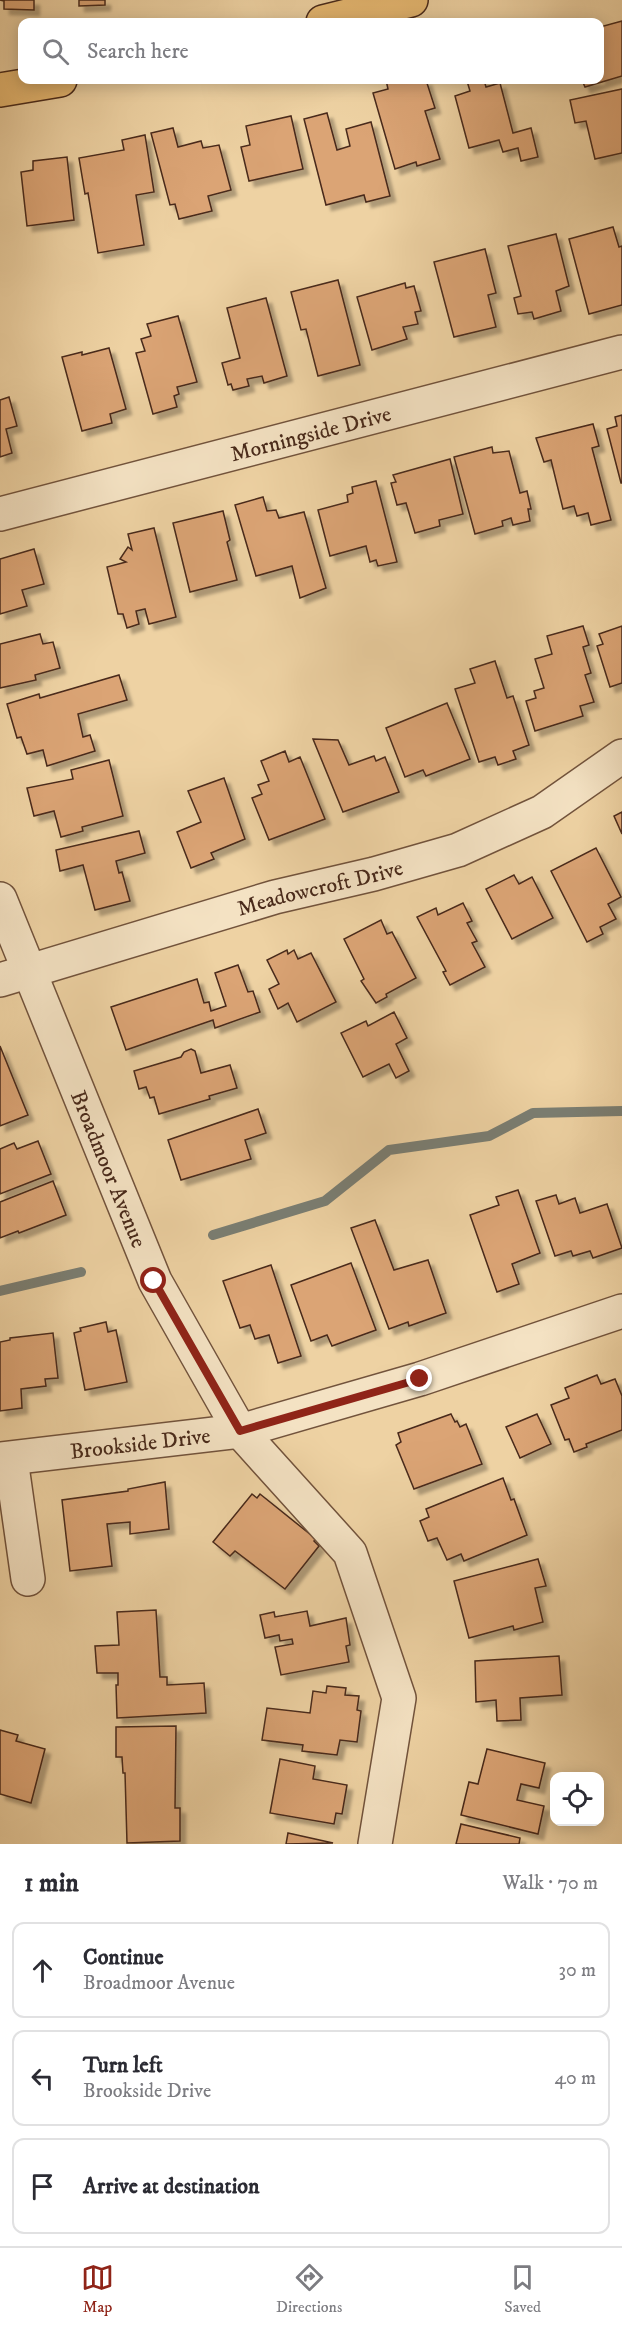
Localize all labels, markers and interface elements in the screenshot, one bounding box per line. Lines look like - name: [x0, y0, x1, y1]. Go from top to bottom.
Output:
- search box: [18, 18, 604, 84]
- icon: search: [39, 35, 72, 68]
- text: Search here: [87, 38, 189, 65]
- street label: Morningside Drive: [228, 401, 394, 468]
- street label: Meadowcroft Drive: [234, 854, 406, 923]
- street label: Broadmoor Avenue: [64, 1087, 152, 1252]
- route start: [140, 1267, 166, 1293]
- route end: [406, 1365, 432, 1391]
- street label: Brookside Drive: [69, 1423, 212, 1466]
- map controls: [550, 1772, 604, 1826]
- button: locate: [550, 1772, 604, 1826]
- text: 1 min: [24, 1867, 79, 1900]
- text: Walk · 70 m: [502, 1871, 598, 1896]
- text: Continue: [83, 1944, 164, 1971]
- icon: ahead: [26, 1954, 59, 1987]
- text: 30 m: [558, 1958, 596, 1983]
- text: Broadmoor Avenue: [83, 1971, 235, 1996]
- text: Turn left: [83, 2052, 163, 2079]
- icon: left: [26, 2062, 59, 2095]
- text: 40 m: [554, 2066, 596, 2091]
- text: Brookside Drive: [83, 2079, 211, 2104]
- icon: arrive: [26, 2170, 59, 2203]
- text: Arrive at destination: [83, 2173, 260, 2200]
- tab: Map: [81, 2261, 114, 2317]
- tab: Directions: [276, 2261, 342, 2317]
- tab: Saved: [504, 2261, 541, 2317]

